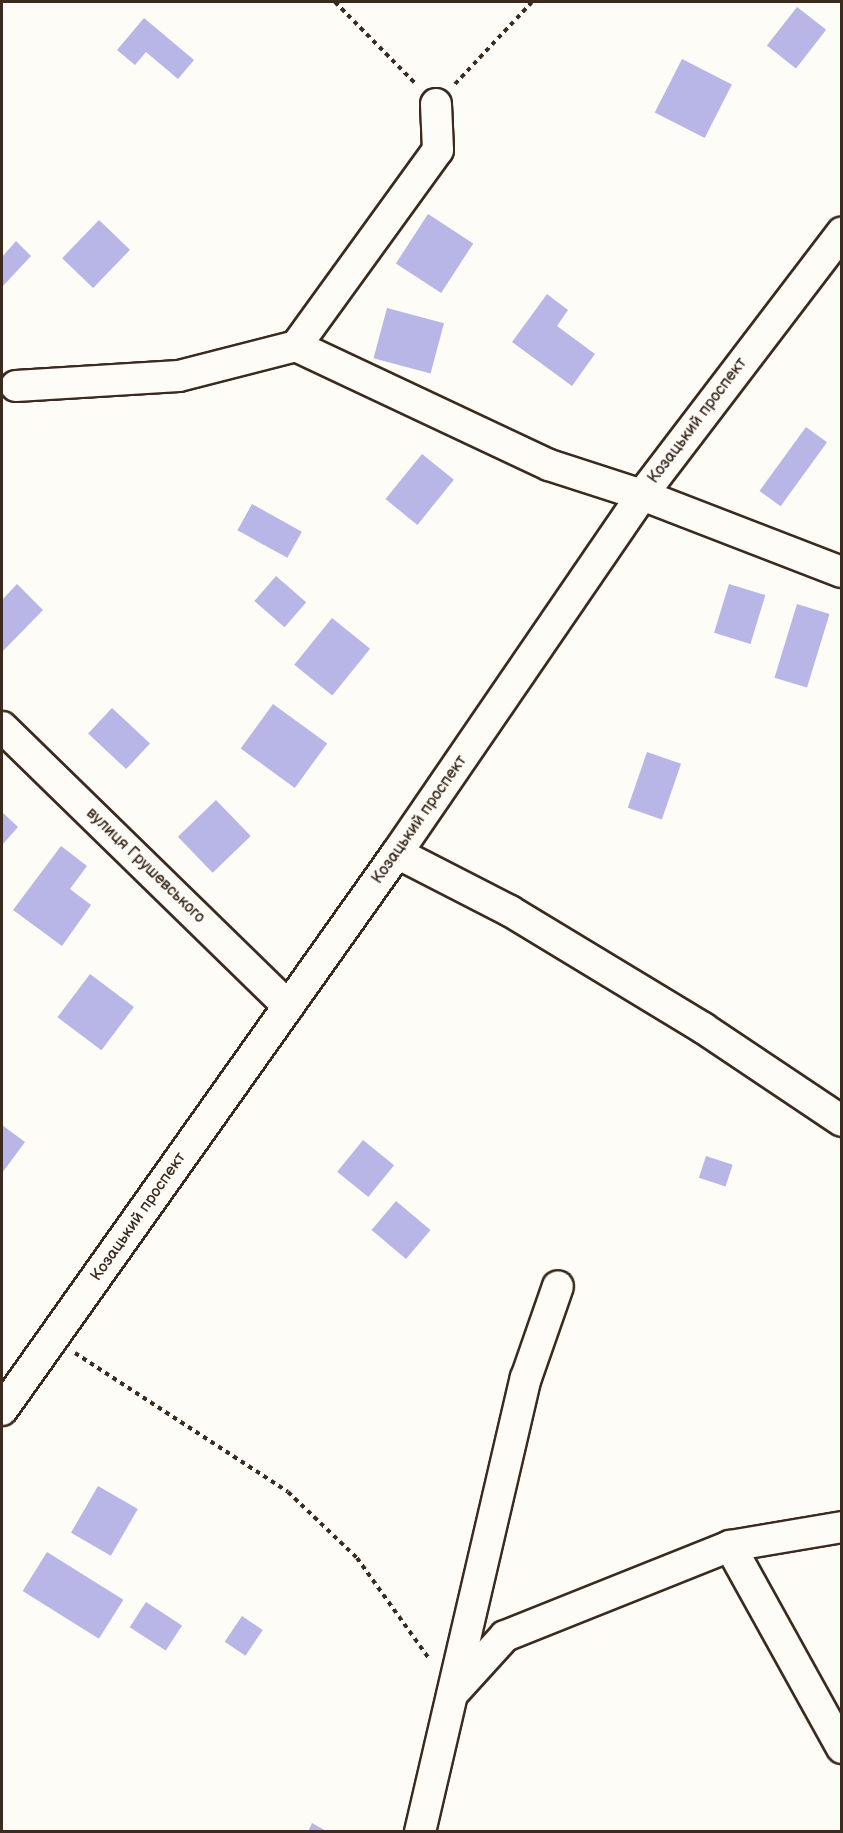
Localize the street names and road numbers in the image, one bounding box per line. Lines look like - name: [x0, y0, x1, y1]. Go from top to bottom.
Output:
- street label: Козацький проспект: [644, 354, 752, 488]
- street label: Козацький проспект: [368, 752, 472, 888]
- street label: вулиця Грушевського: [82, 804, 208, 928]
- street label: Козацький проспект: [87, 1149, 191, 1285]

